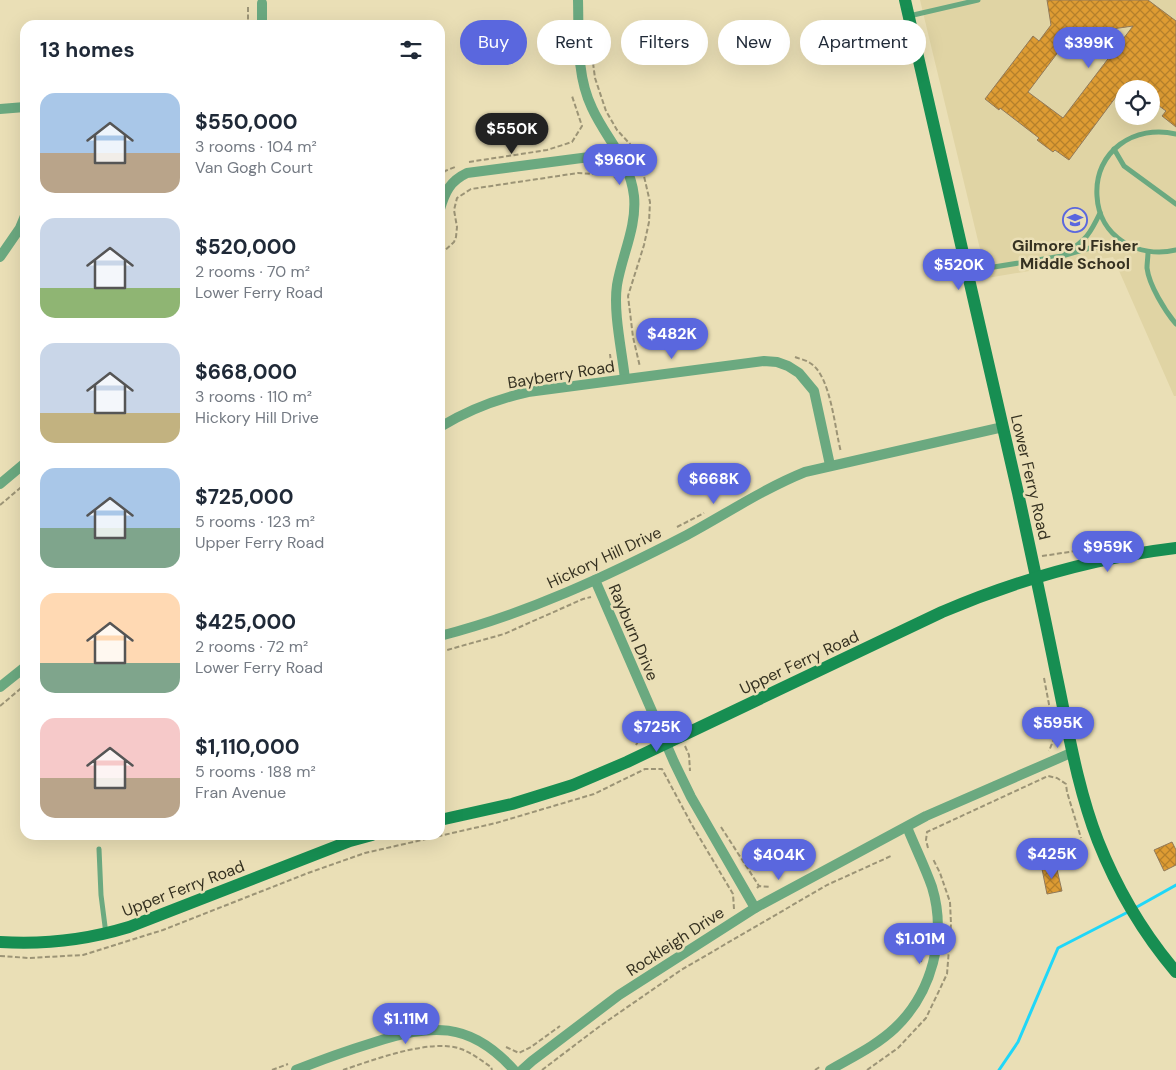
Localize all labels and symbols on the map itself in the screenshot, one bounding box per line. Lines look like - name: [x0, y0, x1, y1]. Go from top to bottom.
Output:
- pin: $399K: [1054, 27, 1124, 69]
- pin: $550K: [477, 112, 547, 155]
- pin: $960K: [585, 144, 655, 186]
- school or university icon: Gilmore J Fisher Middle School: [1062, 207, 1088, 233]
- place label: Gilmore J Fisher Middle School: [1012, 235, 1138, 274]
- pin: $520K: [924, 248, 994, 291]
- pin: $482K: [637, 318, 707, 360]
- street label: Bayberry Road: [506, 356, 616, 393]
- street label: Lower Ferry Road: [1006, 412, 1055, 542]
- pin: $668K: [679, 462, 749, 505]
- street label: Hickory Hill Drive: [544, 522, 665, 593]
- pin: $959K: [1073, 530, 1143, 573]
- street label: Rayburn Drive: [604, 581, 663, 684]
- street label: Upper Ferry Road: [736, 626, 862, 699]
- pin: $595K: [1023, 706, 1093, 749]
- pin: $725K: [622, 710, 692, 753]
- pin: $404K: [744, 838, 814, 881]
- pin: $425K: [1017, 838, 1087, 880]
- street label: Upper Ferry Road: [119, 855, 247, 921]
- street label: Rockleigh Drive: [622, 902, 728, 981]
- pin: $1.01M: [879, 922, 961, 965]
- pin: $1.11M: [365, 1002, 447, 1045]

